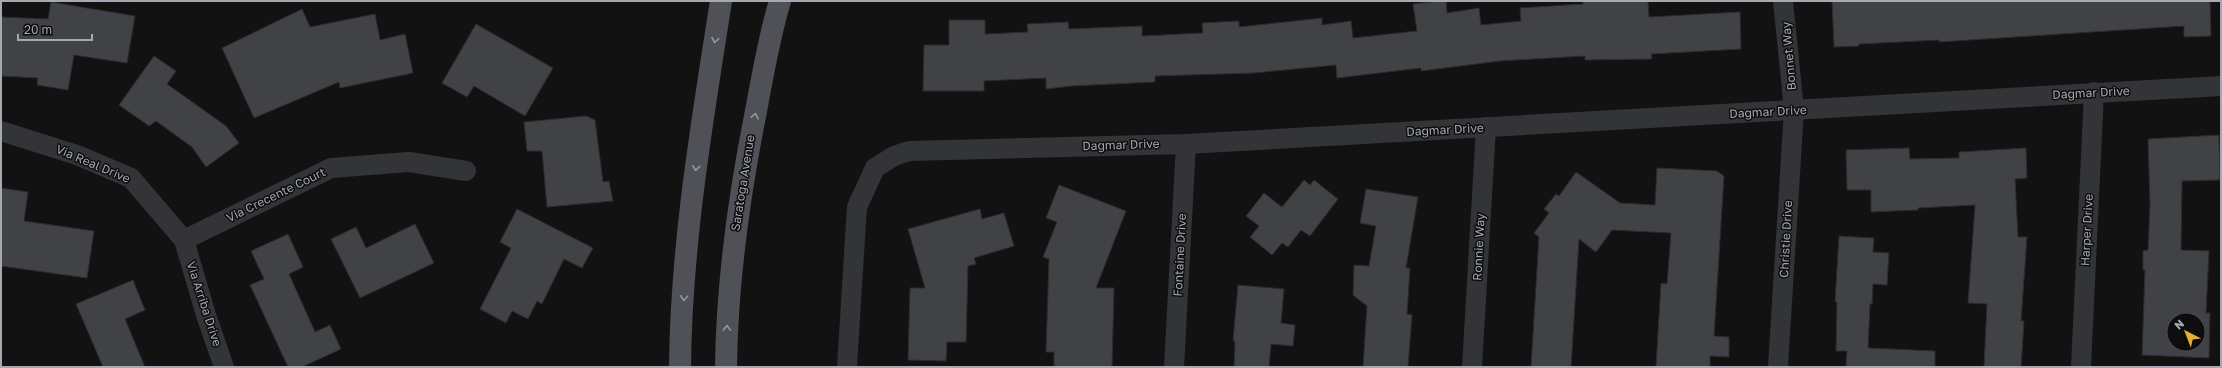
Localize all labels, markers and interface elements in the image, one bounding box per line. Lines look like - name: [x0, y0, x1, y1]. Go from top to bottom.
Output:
- scale bar: [18, 16, 92, 42]
- street label: Bonnet Way: [1778, 21, 1799, 91]
- text: 20 m: [24, 22, 52, 37]
- one-way arrow: [711, 36, 720, 43]
- street label: Dagmar Drive: [2052, 83, 2130, 102]
- street label: Dagmar Drive: [1729, 102, 1807, 121]
- one-way arrow: [750, 113, 758, 119]
- street label: Dagmar Drive: [1406, 120, 1484, 139]
- street label: Saratoga Avenue: [727, 134, 758, 232]
- street label: Dagmar Drive: [1082, 136, 1160, 153]
- street label: Via Real Drive: [54, 141, 133, 186]
- street label: Via Crecente Court: [224, 164, 328, 225]
- one-way arrow: [692, 165, 701, 171]
- street label: Harper Drive: [2077, 193, 2096, 266]
- street label: Christie Drive: [1776, 200, 1795, 278]
- street label: Fontaine Drive: [1170, 213, 1189, 297]
- street label: Ronnie Way: [1469, 213, 1488, 281]
- street label: Via Arriba Drive: [184, 259, 225, 348]
- one-way arrow: [680, 295, 688, 301]
- north arrow: [2166, 312, 2206, 352]
- text: N: [2172, 317, 2186, 332]
- one-way arrow: [722, 325, 731, 331]

